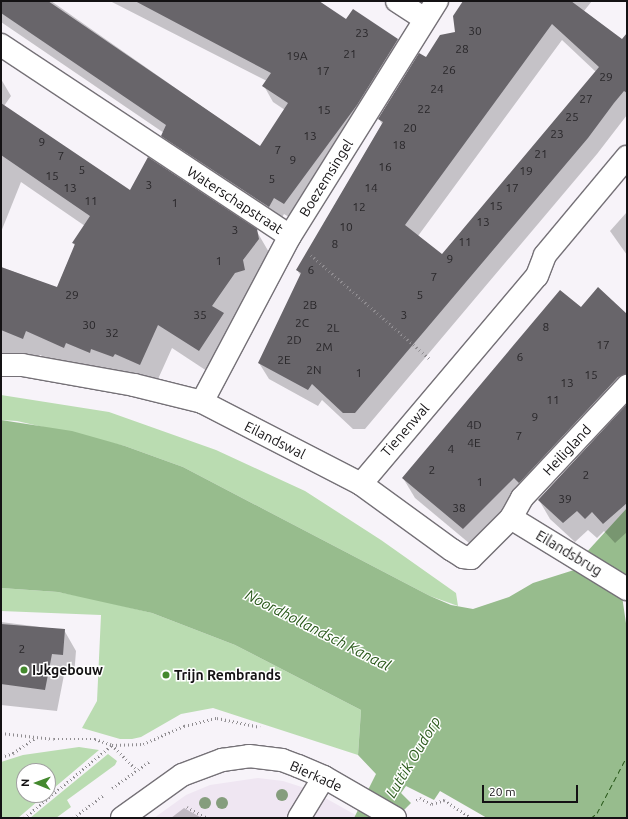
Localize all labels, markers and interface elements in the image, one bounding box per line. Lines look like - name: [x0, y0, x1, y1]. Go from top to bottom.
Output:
- house number: 30: [468, 24, 482, 38]
- house number: 23: [355, 26, 369, 40]
- house number: 28: [455, 42, 469, 56]
- house number: 21: [343, 47, 357, 61]
- house number: 19A: [286, 49, 308, 63]
- house number: 26: [442, 63, 456, 77]
- house number: 17: [316, 64, 330, 78]
- house number: 29: [599, 70, 613, 84]
- house number: 24: [430, 82, 444, 96]
- house number: 27: [579, 92, 593, 106]
- house number: 22: [417, 102, 431, 116]
- house number: 15: [317, 103, 331, 117]
- house number: 25: [565, 110, 579, 124]
- house number: 20: [403, 121, 417, 135]
- house number: 23: [550, 127, 564, 141]
- house number: 13: [303, 129, 317, 143]
- house number: 9: [39, 135, 45, 149]
- street label: Boezemsingel: [296, 136, 356, 220]
- house number: 18: [392, 138, 406, 152]
- house number: 7: [275, 143, 281, 157]
- house number: 21: [534, 147, 548, 161]
- house number: 7: [58, 149, 64, 163]
- house number: 9: [290, 153, 296, 167]
- house number: 16: [378, 160, 392, 174]
- house number: 5: [79, 163, 85, 177]
- street label: Waterschapstraat: [184, 163, 286, 237]
- house number: 19: [519, 164, 533, 178]
- house number: 15: [45, 169, 59, 183]
- house number: 5: [269, 172, 275, 186]
- house number: 3: [146, 178, 152, 192]
- house number: 13: [63, 181, 77, 195]
- house number: 14: [364, 181, 378, 195]
- house number: 17: [505, 181, 519, 195]
- house number: 11: [84, 194, 98, 208]
- house number: 1: [172, 196, 178, 210]
- house number: 15: [489, 199, 503, 213]
- house number: 12: [352, 200, 366, 214]
- house number: 13: [476, 215, 490, 229]
- house number: 10: [339, 220, 353, 234]
- house number: 3: [232, 223, 238, 237]
- house number: 11: [458, 235, 472, 249]
- house number: 8: [332, 237, 338, 251]
- house number: 9: [447, 252, 453, 266]
- house number: 1: [216, 254, 222, 268]
- house number: 6: [308, 263, 314, 277]
- house number: 7: [431, 270, 437, 284]
- house number: 29: [65, 288, 79, 302]
- house number: 5: [417, 288, 423, 302]
- house number: 2B: [303, 298, 317, 312]
- house number: 35: [193, 308, 207, 322]
- house number: 3: [401, 308, 407, 322]
- house number: 2C: [295, 316, 309, 330]
- house number: 30: [82, 318, 96, 332]
- house number: 8: [543, 320, 549, 334]
- house number: 2L: [327, 321, 339, 335]
- house number: 32: [105, 326, 119, 340]
- house number: 2D: [286, 333, 302, 347]
- house number: 17: [596, 338, 610, 352]
- house number: 2M: [315, 340, 333, 354]
- house number: 6: [517, 350, 523, 364]
- house number: 2E: [277, 353, 291, 367]
- house number: 2N: [306, 363, 322, 377]
- house number: 1: [356, 366, 362, 380]
- house number: 15: [584, 368, 598, 382]
- house number: 13: [560, 376, 574, 390]
- house number: 11: [546, 393, 560, 407]
- street label: Tienenwal: [377, 400, 433, 460]
- house number: 9: [532, 410, 538, 424]
- street label: Eilandswal: [242, 418, 308, 462]
- house number: 4D: [466, 418, 482, 432]
- street label: Heiligland: [539, 421, 595, 479]
- house number: 7: [516, 429, 522, 443]
- house number: 4E: [467, 436, 481, 450]
- house number: 4: [448, 442, 454, 456]
- house number: 2: [429, 463, 435, 477]
- house number: 2: [583, 468, 589, 482]
- house number: 1: [477, 475, 483, 489]
- house number: 39: [558, 492, 572, 506]
- house number: 38: [452, 501, 466, 515]
- street label: Eilandsbrug: [533, 527, 605, 579]
- water label: Noordhollandsch Kanaal: [242, 585, 394, 675]
- house number: 2: [19, 642, 25, 656]
- place label: IJkgebouw: [32, 662, 103, 678]
- marker: IJkgebouw: [19, 665, 29, 675]
- place label: Trijn Rembrands: [174, 667, 281, 683]
- marker: Trijn Rembrands: [161, 670, 171, 680]
- water label: Luttik Oudorp: [382, 713, 444, 801]
- street label: Bierkade: [287, 757, 345, 795]
- north arrow: [16, 763, 56, 803]
- scale bar: [484, 777, 580, 803]
- text: N: [19, 779, 31, 787]
- text: 20 m: [489, 785, 516, 798]

